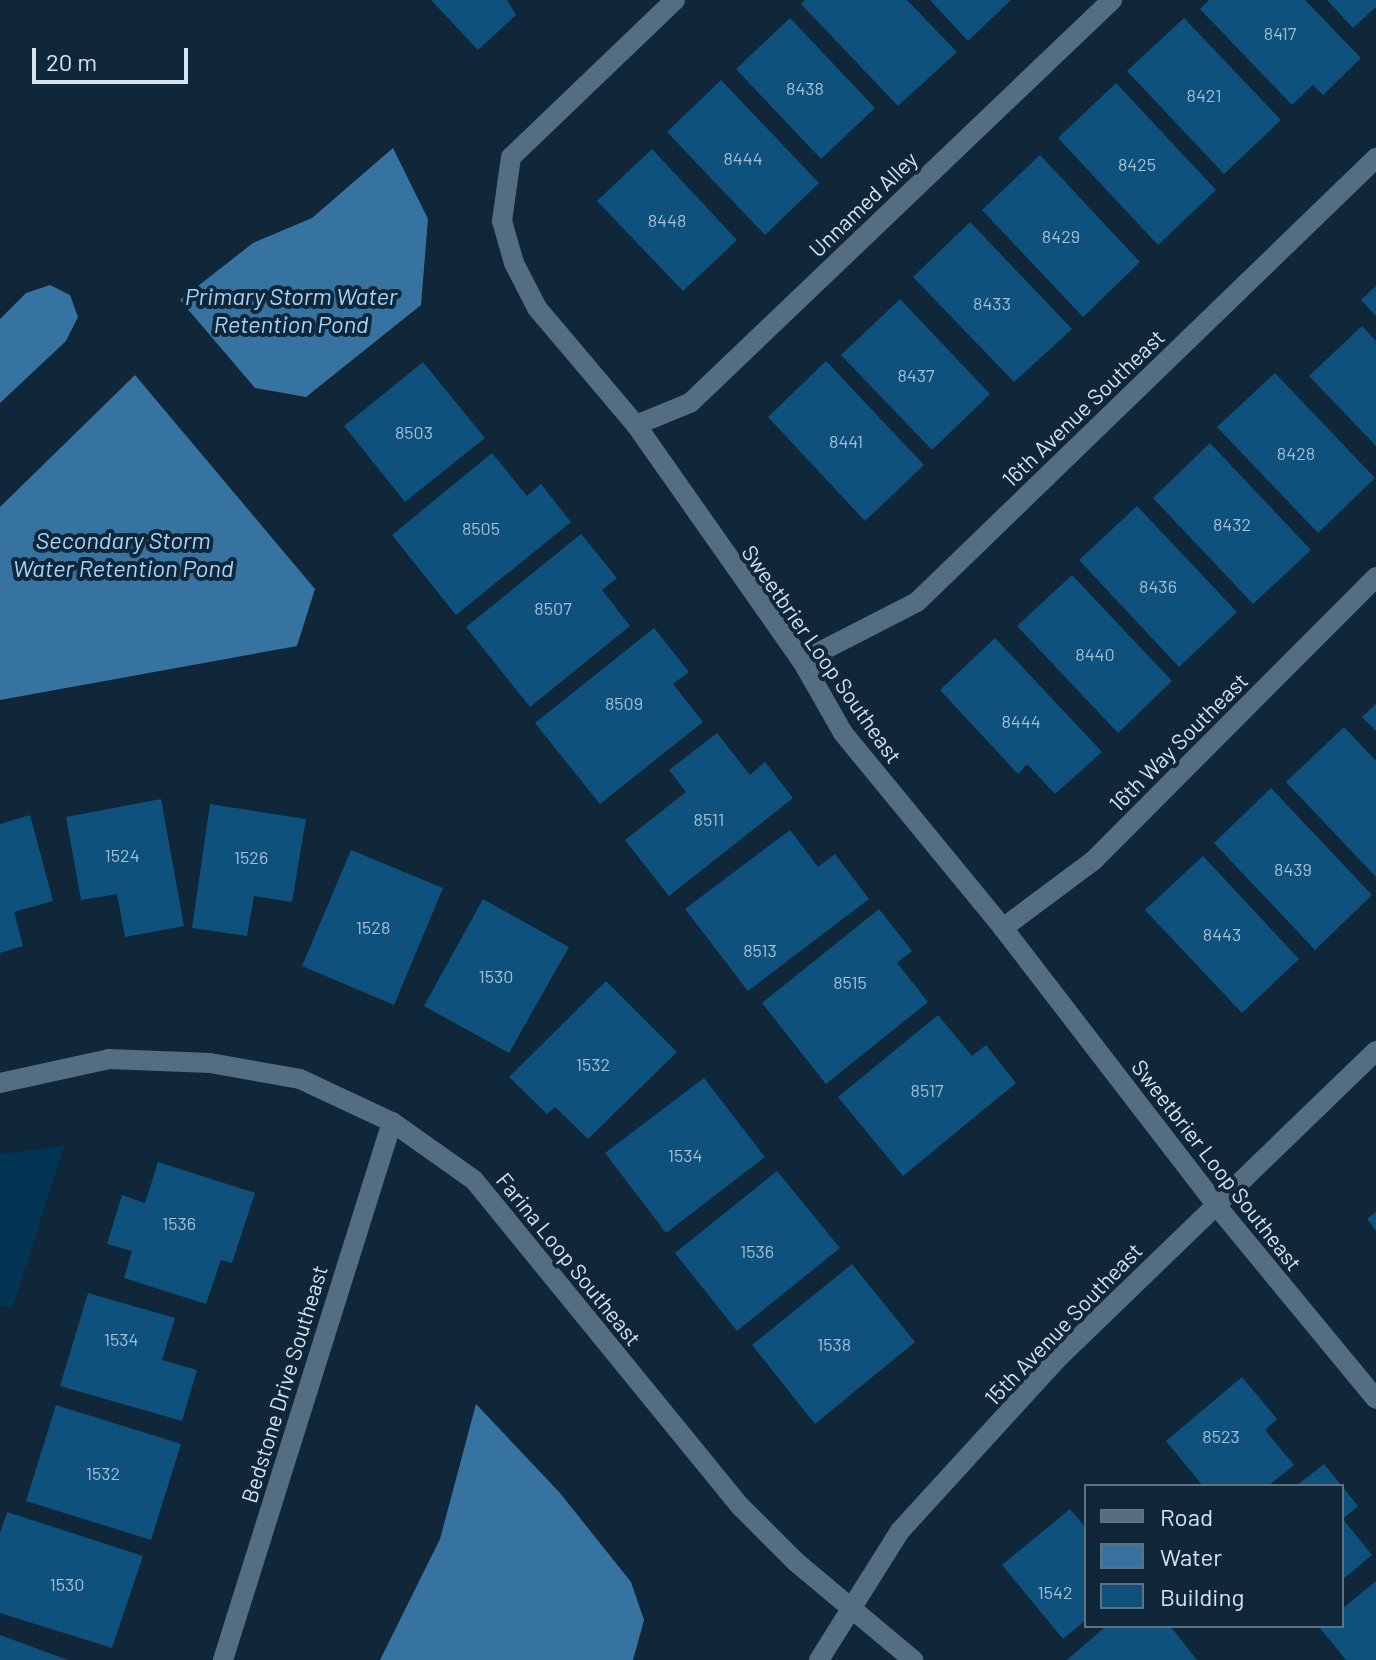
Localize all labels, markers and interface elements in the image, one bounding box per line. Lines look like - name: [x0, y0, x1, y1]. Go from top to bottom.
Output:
- house number: 8417: [1264, 22, 1296, 44]
- scale bar: [36, 32, 192, 82]
- text: 20 m: [46, 47, 97, 76]
- house number: 8438: [786, 77, 824, 99]
- house number: 8421: [1187, 84, 1221, 106]
- street label: Unnamed Alley: [803, 146, 923, 262]
- house number: 8444: [723, 147, 763, 169]
- house number: 8425: [1118, 153, 1156, 175]
- house number: 8448: [648, 209, 686, 231]
- house number: 8429: [1042, 225, 1080, 247]
- water label: Primary Storm Water Retention Pond: [185, 282, 397, 338]
- house number: 8433: [973, 292, 1011, 314]
- street label: 16th Avenue Southeast: [996, 324, 1170, 492]
- house number: 8437: [897, 364, 935, 386]
- house number: 8503: [395, 421, 433, 443]
- house number: 8441: [829, 430, 863, 452]
- house number: 8428: [1277, 442, 1315, 464]
- house number: 8432: [1213, 513, 1251, 535]
- house number: 8505: [462, 517, 500, 539]
- water label: Secondary Storm Water Retention Pond: [13, 526, 233, 582]
- street label: Sweetbrier Loop Southeast: [737, 540, 907, 768]
- house number: 8436: [1139, 575, 1177, 597]
- house number: 8507: [534, 597, 572, 619]
- house number: 8440: [1075, 643, 1115, 665]
- street label: 16th Way Southeast: [1103, 667, 1253, 817]
- house number: 8509: [605, 692, 643, 714]
- house number: 8444: [1001, 710, 1041, 732]
- house number: 8511: [694, 808, 724, 830]
- house number: 1524: [104, 844, 140, 866]
- house number: 1526: [234, 846, 268, 868]
- house number: 8439: [1274, 858, 1312, 880]
- house number: 1528: [356, 916, 390, 938]
- house number: 8443: [1203, 923, 1241, 945]
- house number: 8513: [743, 939, 777, 961]
- house number: 1530: [479, 965, 513, 987]
- house number: 8515: [833, 971, 867, 993]
- house number: 1532: [576, 1053, 610, 1075]
- street label: Sweetbrier Loop Southeast: [1127, 1054, 1307, 1276]
- house number: 8517: [911, 1079, 943, 1101]
- house number: 1534: [668, 1144, 702, 1166]
- street label: Farina Loop Southeast: [491, 1167, 647, 1351]
- house number: 1536: [162, 1212, 196, 1234]
- street label: 15th Avenue Southeast: [979, 1237, 1147, 1411]
- house number: 1536: [740, 1240, 774, 1262]
- street label: Bedstone Drive Southeast: [235, 1262, 333, 1506]
- house number: 1534: [104, 1328, 138, 1350]
- house number: 1538: [817, 1333, 851, 1355]
- house number: 8523: [1202, 1425, 1240, 1447]
- house number: 1532: [86, 1462, 120, 1484]
- legend: [1084, 1484, 1344, 1628]
- text: Road: [1160, 1502, 1213, 1531]
- text: Water: [1160, 1542, 1222, 1571]
- house number: 1530: [50, 1573, 84, 1595]
- house number: 1542: [1037, 1581, 1073, 1603]
- text: Building: [1160, 1582, 1244, 1611]

